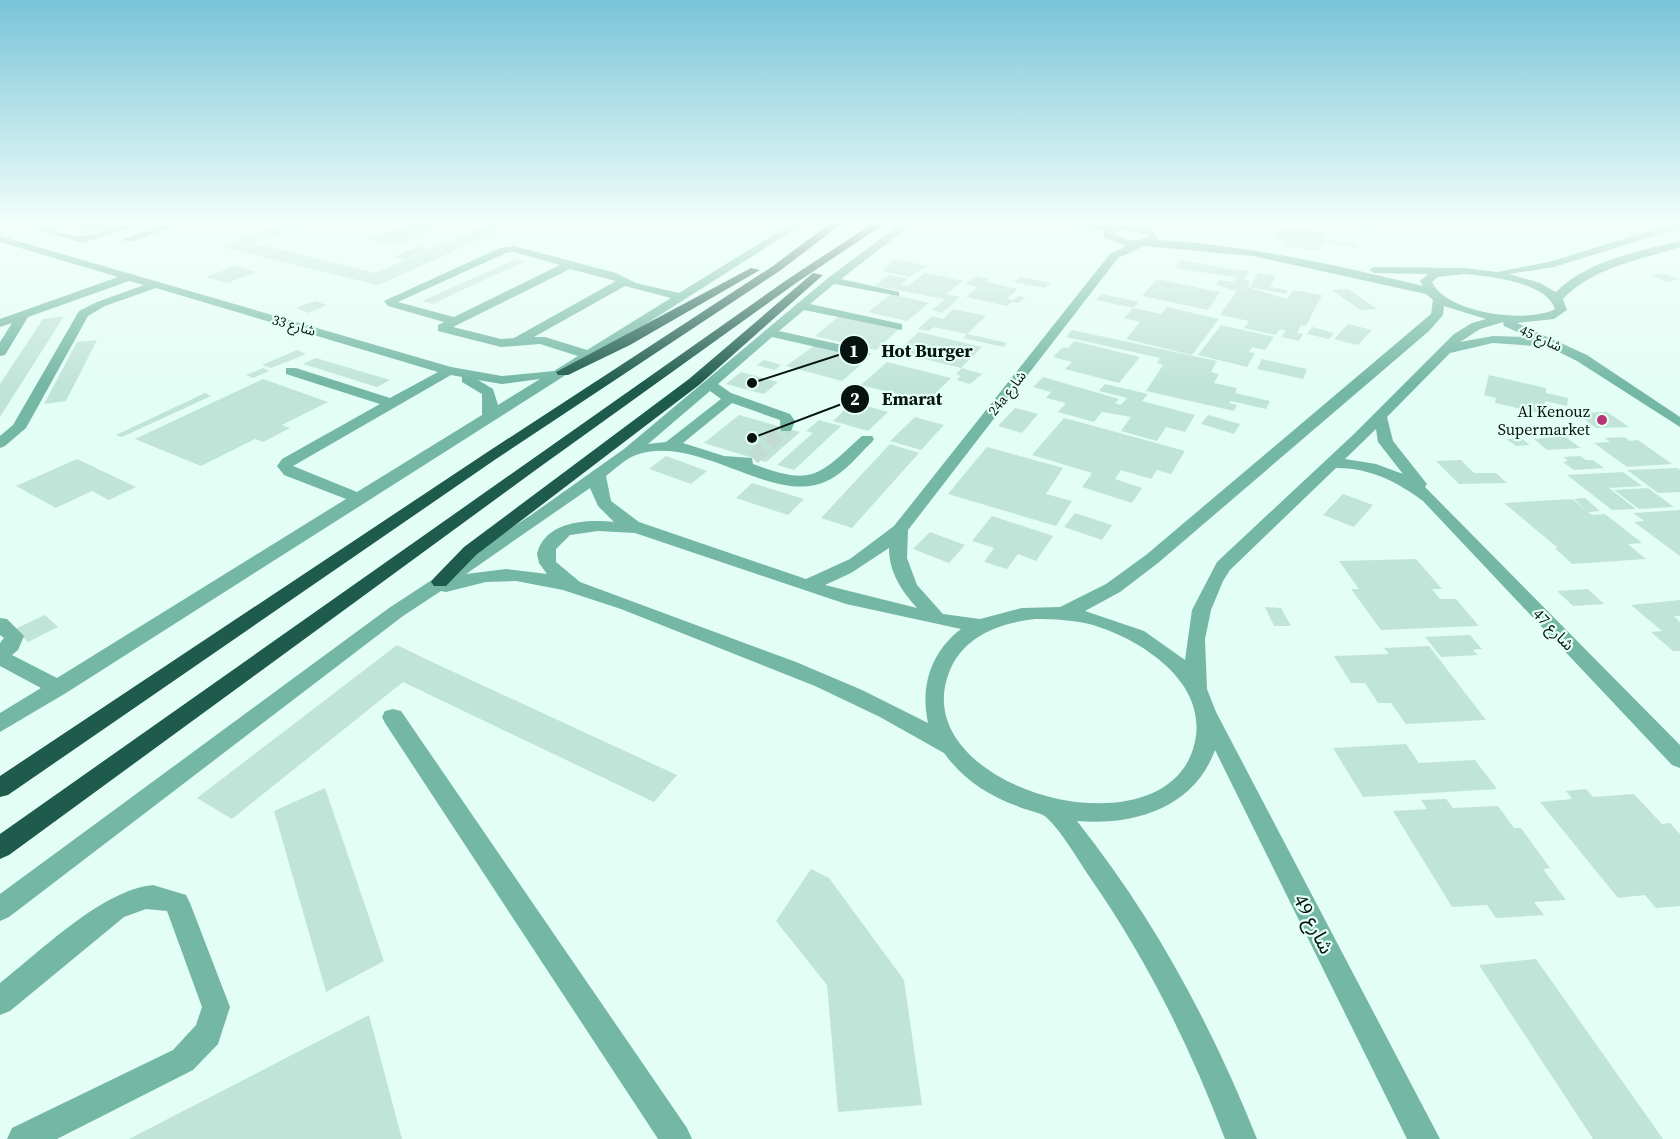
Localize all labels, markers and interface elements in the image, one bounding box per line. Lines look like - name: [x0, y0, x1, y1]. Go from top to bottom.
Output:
- street label: شارع 33: [270, 309, 318, 342]
- street label: شارع 45: [1516, 320, 1565, 357]
- callout: Hot Burger: [839, 332, 985, 368]
- text: 1: [849, 338, 859, 363]
- text: Hot Burger: [881, 338, 973, 363]
- street label: 24a شارع: [983, 366, 1032, 420]
- callout: Emarat: [840, 381, 954, 417]
- text: 2: [850, 386, 860, 411]
- text: Emarat: [882, 386, 943, 411]
- place label: Al Kenouz Supermarket: [1498, 400, 1591, 440]
- marker: Al Kenouz Supermarket: [1595, 413, 1609, 427]
- street label: شارع 47: [1527, 603, 1580, 656]
- street label: شارع 49: [1286, 889, 1341, 959]

